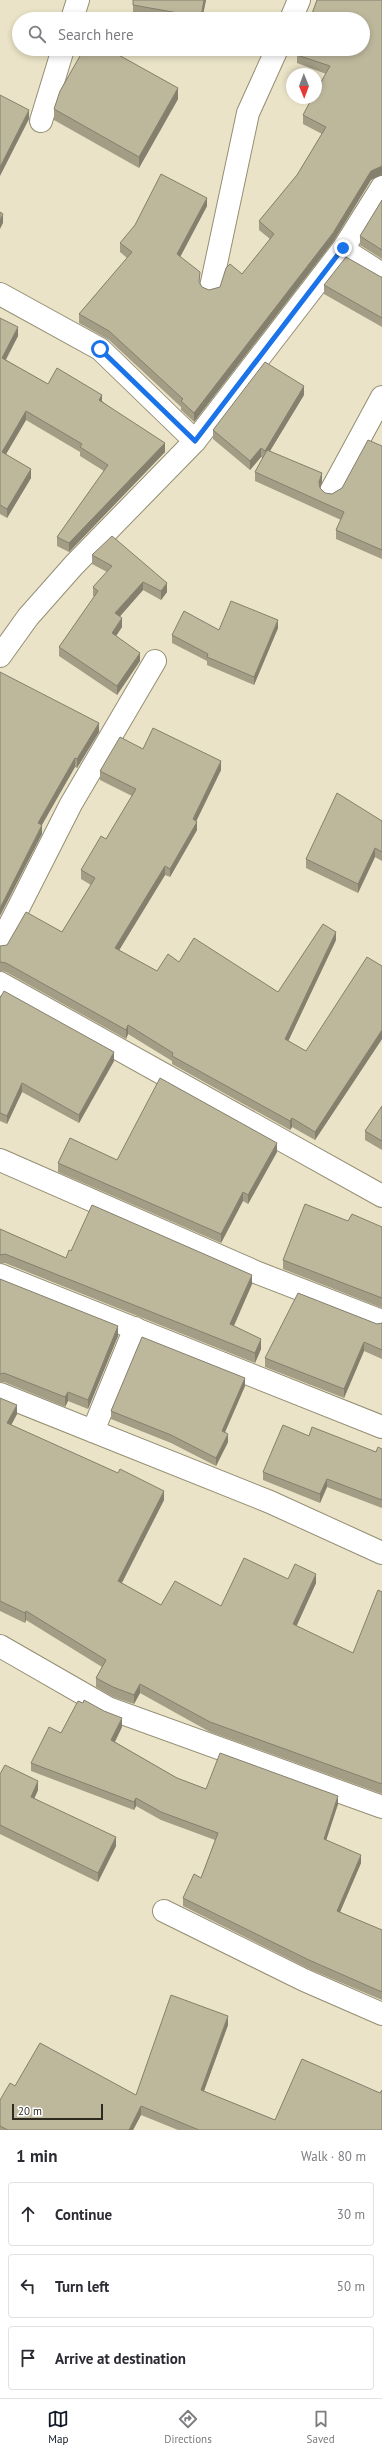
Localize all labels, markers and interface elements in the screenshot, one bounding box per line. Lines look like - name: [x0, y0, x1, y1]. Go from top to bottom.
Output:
- search box: [12, 12, 370, 56]
- icon: search: [26, 23, 48, 45]
- text: Search here: [58, 25, 134, 44]
- north arrow: [286, 68, 322, 104]
- route end: [334, 239, 352, 257]
- route start: [91, 340, 109, 358]
- scale bar: [12, 2102, 103, 2121]
- text: 20 m: [18, 2104, 42, 2118]
- text: 1 min: [16, 2145, 57, 2167]
- text: Walk · 80 m: [301, 2148, 366, 2165]
- icon: ahead: [17, 2203, 39, 2225]
- text: Continue: [55, 2205, 112, 2224]
- text: 30 m: [337, 2206, 365, 2223]
- icon: left: [17, 2275, 39, 2297]
- text: Turn left: [55, 2277, 109, 2296]
- text: 50 m: [337, 2278, 365, 2295]
- icon: arrive: [17, 2347, 39, 2369]
- text: Arrive at destination: [55, 2349, 186, 2368]
- tab: Map: [47, 2408, 69, 2446]
- tab: Directions: [164, 2408, 212, 2446]
- tab: Saved: [307, 2408, 335, 2446]

